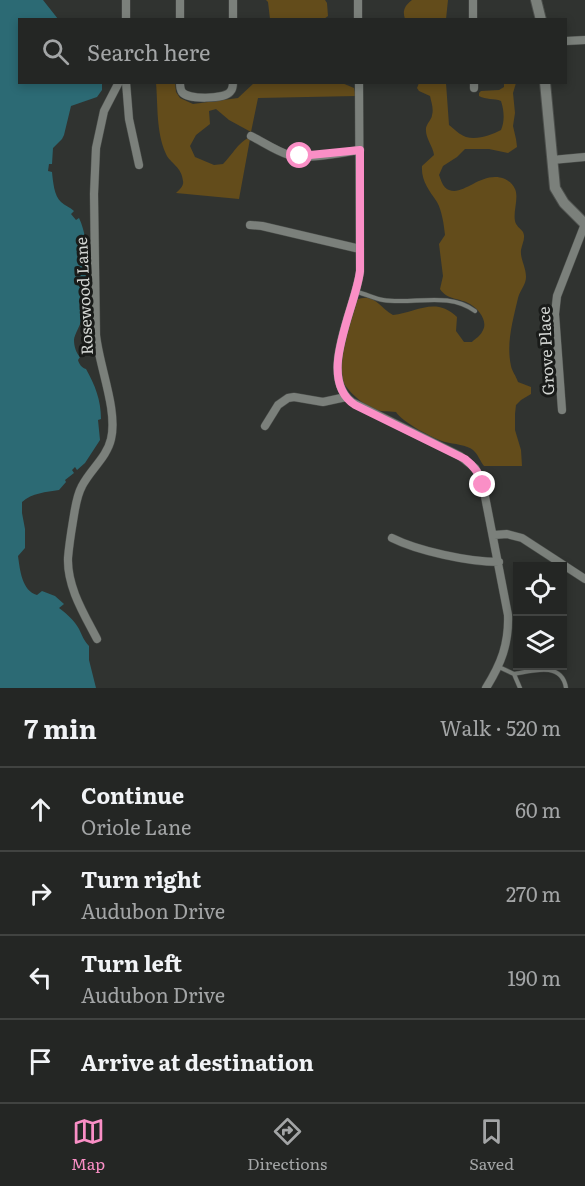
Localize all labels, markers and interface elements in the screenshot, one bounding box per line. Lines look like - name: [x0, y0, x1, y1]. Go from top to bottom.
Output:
- search box: [18, 18, 567, 84]
- icon: search: [39, 35, 72, 68]
- text: Search here: [87, 35, 210, 68]
- route start: [286, 142, 312, 168]
- street label: Rosewood Lane: [68, 236, 98, 356]
- street label: Grove Place: [531, 306, 559, 396]
- route end: [469, 471, 495, 497]
- map controls: [513, 562, 567, 670]
- button: locate: [513, 562, 567, 616]
- button: layers: [513, 616, 567, 670]
- text: 7 min: [24, 708, 97, 747]
- text: Walk · 520 m: [440, 712, 561, 742]
- text: Continue: [81, 778, 184, 811]
- icon: ahead: [24, 793, 57, 826]
- text: 60 m: [515, 794, 561, 824]
- text: Oriole Lane: [81, 811, 191, 841]
- text: Turn right: [81, 862, 201, 895]
- icon: right: [24, 877, 57, 910]
- text: 270 m: [506, 878, 561, 908]
- text: Audubon Drive: [81, 895, 225, 925]
- text: Turn left: [81, 946, 182, 979]
- icon: left: [24, 961, 57, 994]
- text: 190 m: [507, 962, 561, 992]
- text: Audubon Drive: [81, 979, 225, 1009]
- icon: arrive: [24, 1045, 57, 1078]
- text: Arrive at destination: [81, 1045, 314, 1078]
- tab: Map: [71, 1115, 105, 1175]
- tab: Directions: [247, 1115, 327, 1175]
- tab: Saved: [469, 1115, 514, 1175]

